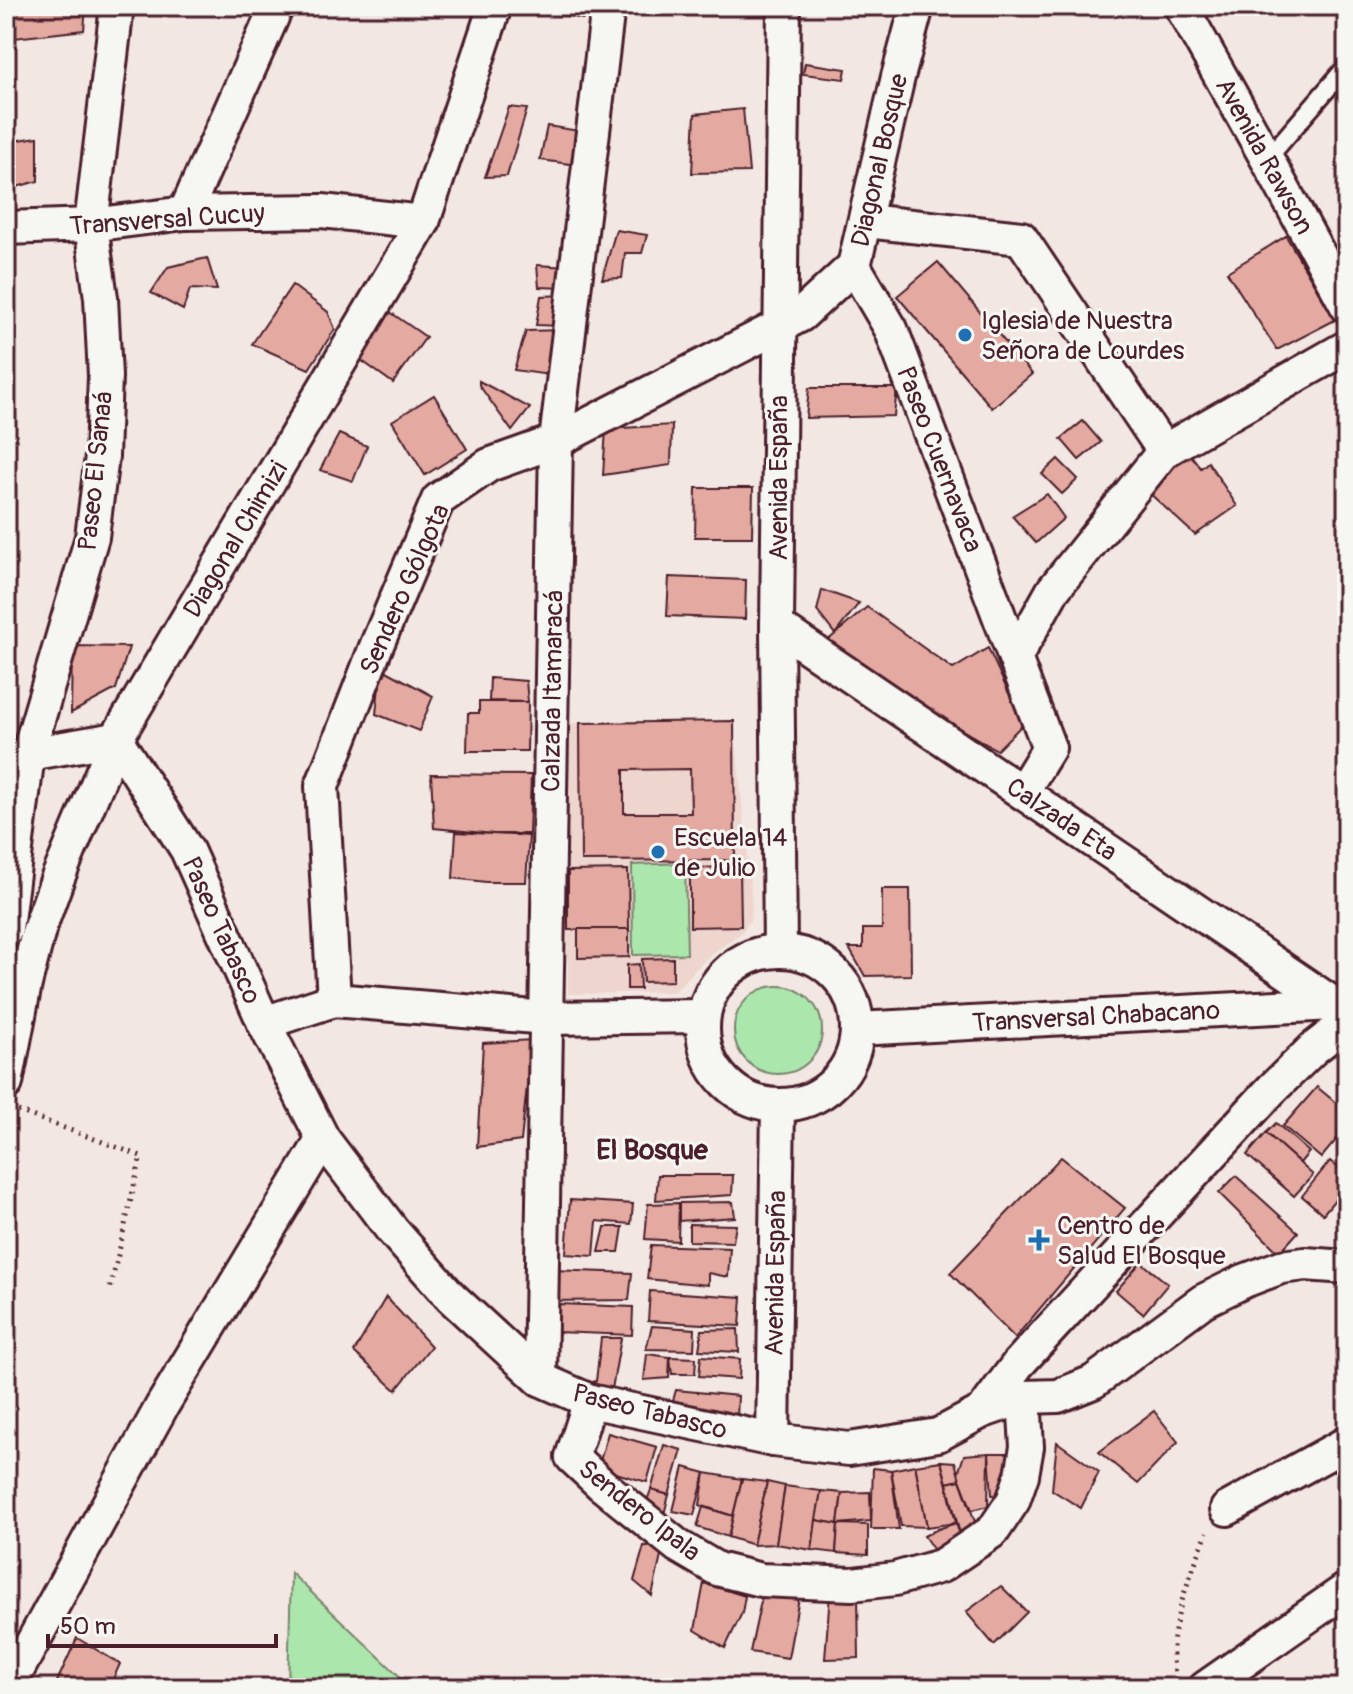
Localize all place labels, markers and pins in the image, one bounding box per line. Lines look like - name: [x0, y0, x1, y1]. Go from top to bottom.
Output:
- place label: Iglesia de Nuestra Señora de Lourdes: [981, 305, 1185, 367]
- marker: Iglesia de Nuestra Señora de Lourdes: [956, 326, 974, 344]
- place label: Escuela 14 de Julio: [674, 822, 787, 884]
- marker: Escuela 14 de Julio: [649, 843, 667, 861]
- place label: Centro de Salud El Bosque: [1057, 1210, 1226, 1272]
- marker: Centro de Salud El Bosque: [1028, 1229, 1050, 1251]

